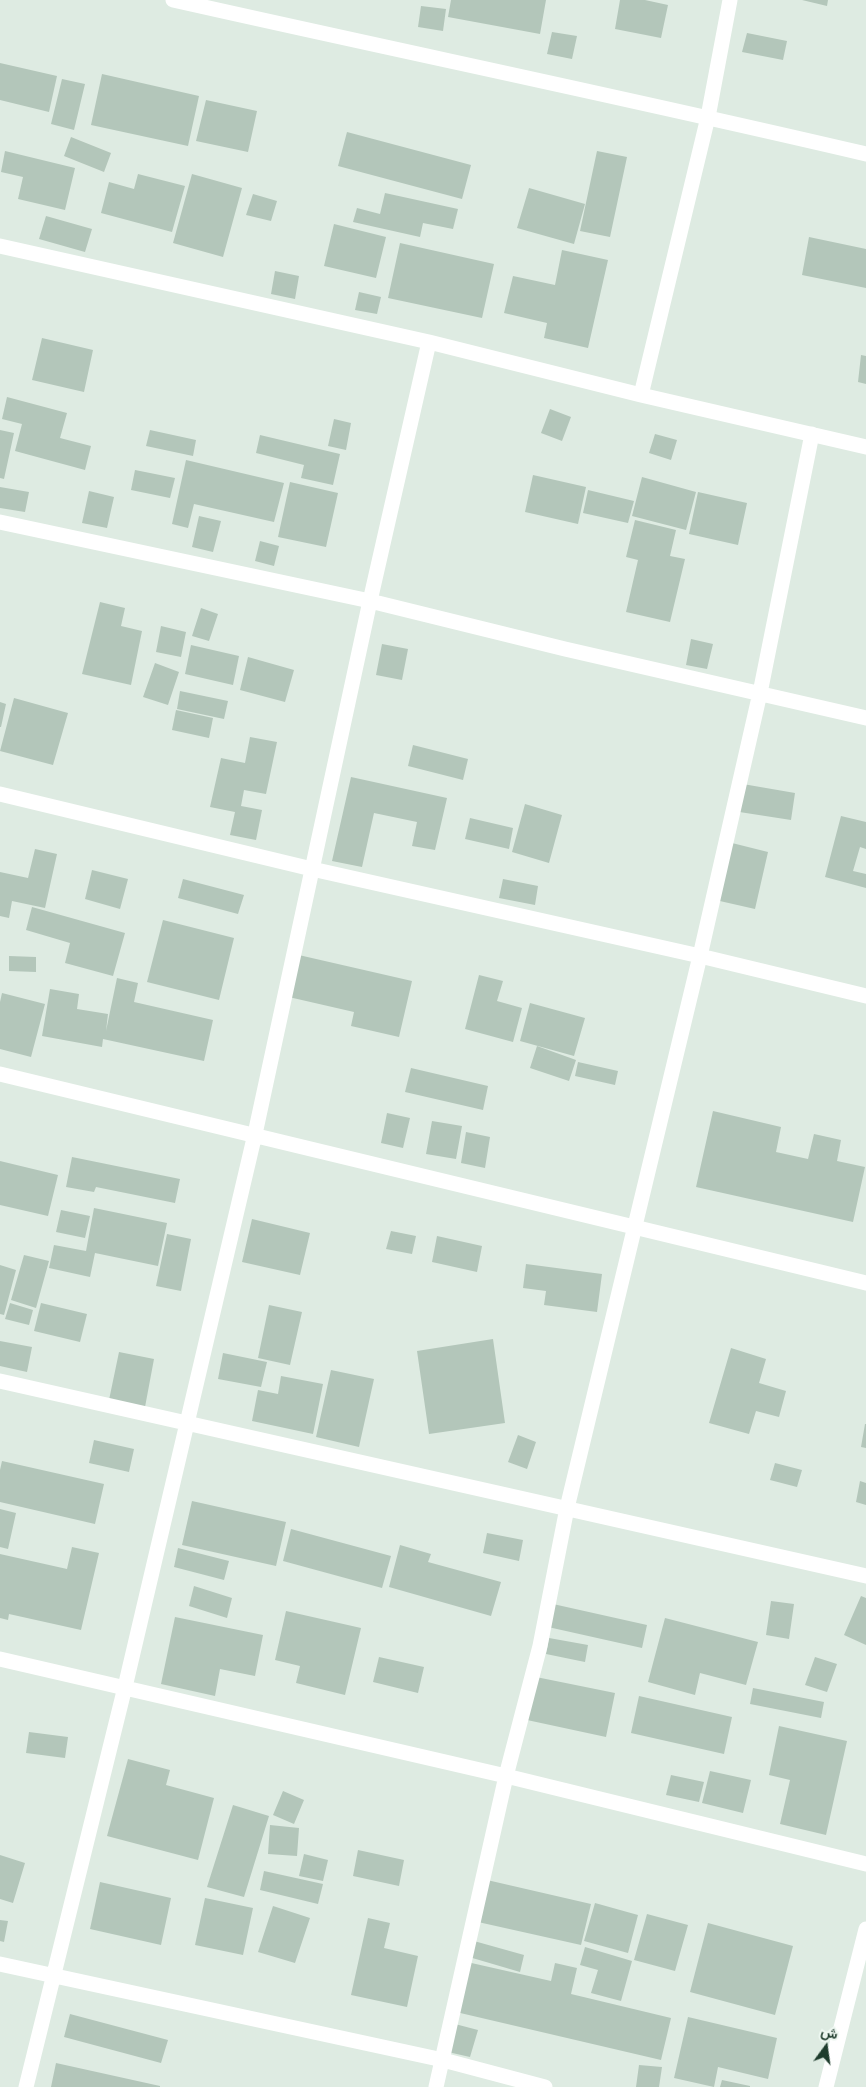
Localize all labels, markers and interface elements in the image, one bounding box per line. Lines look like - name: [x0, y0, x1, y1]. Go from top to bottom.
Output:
- north arrow: [801, 2022, 851, 2072]
- text: ش: [819, 2022, 840, 2043]

